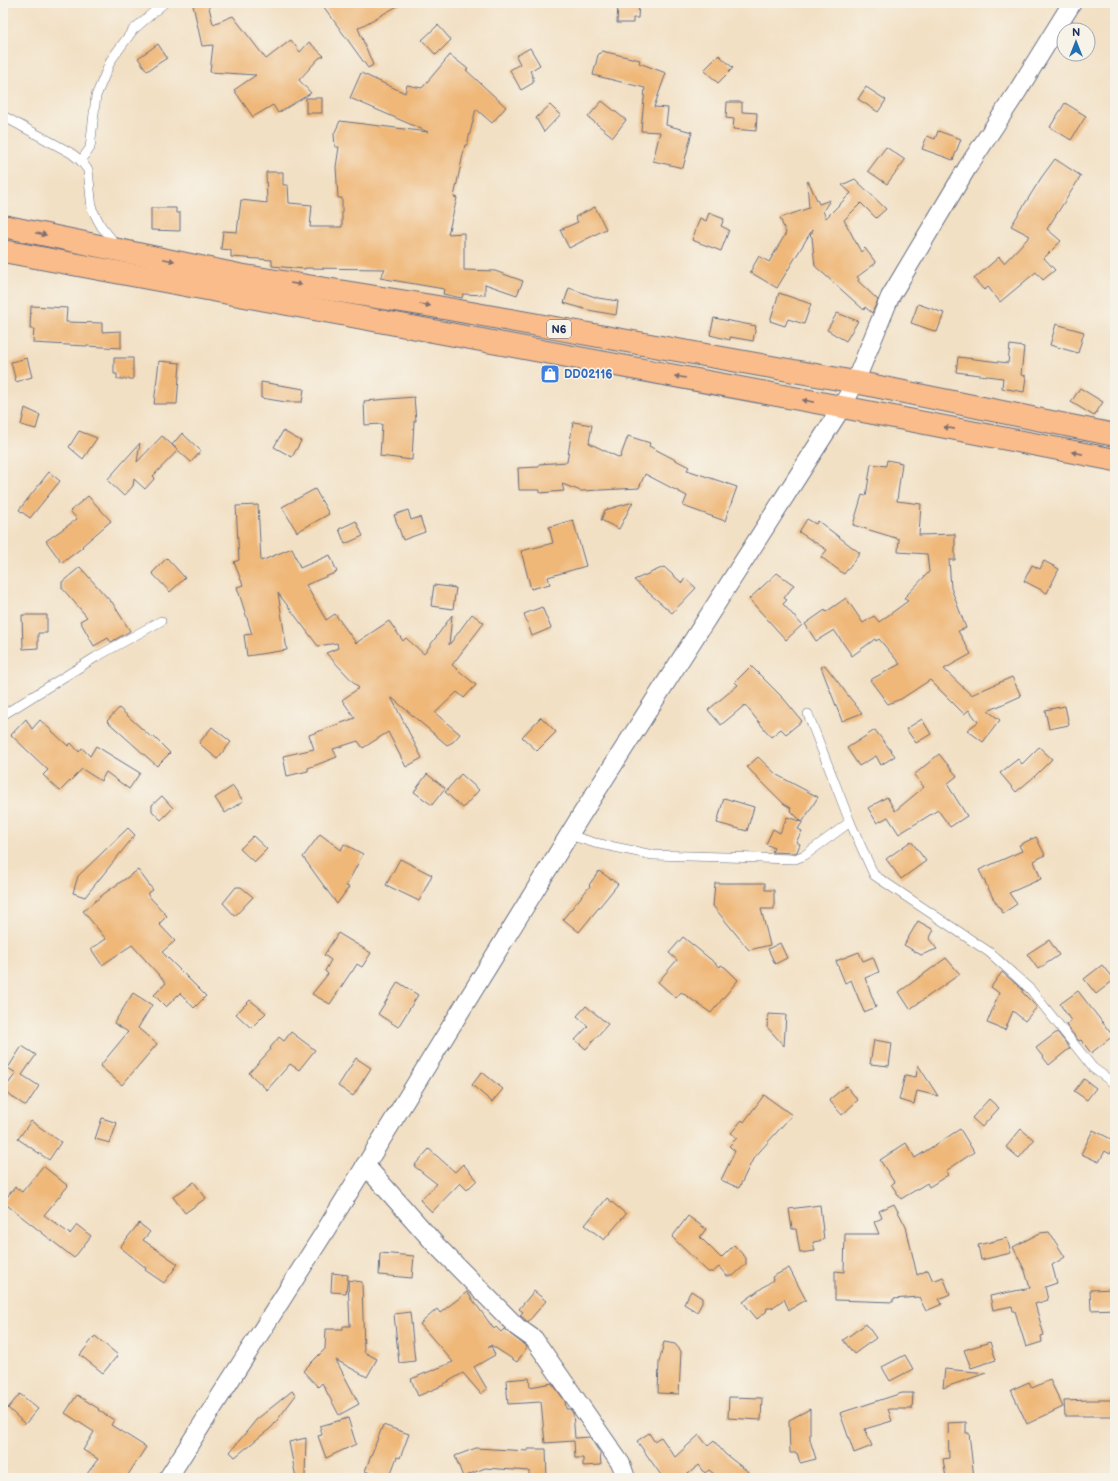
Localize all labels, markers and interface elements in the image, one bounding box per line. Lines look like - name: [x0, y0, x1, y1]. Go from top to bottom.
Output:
- north arrow: [1056, 22, 1096, 62]
- text: N: [1072, 26, 1080, 39]
- one-way arrow: [35, 232, 47, 238]
- one-way arrow: [162, 258, 175, 264]
- one-way arrow: [290, 281, 302, 287]
- one-way arrow: [419, 302, 431, 308]
- road number: N6: [547, 320, 571, 338]
- shop icon: DD02116: [539, 363, 561, 385]
- place label: DD02116: [564, 367, 613, 382]
- one-way arrow: [674, 374, 686, 380]
- one-way arrow: [802, 398, 814, 404]
- one-way arrow: [943, 425, 955, 431]
- one-way arrow: [1071, 449, 1083, 455]

